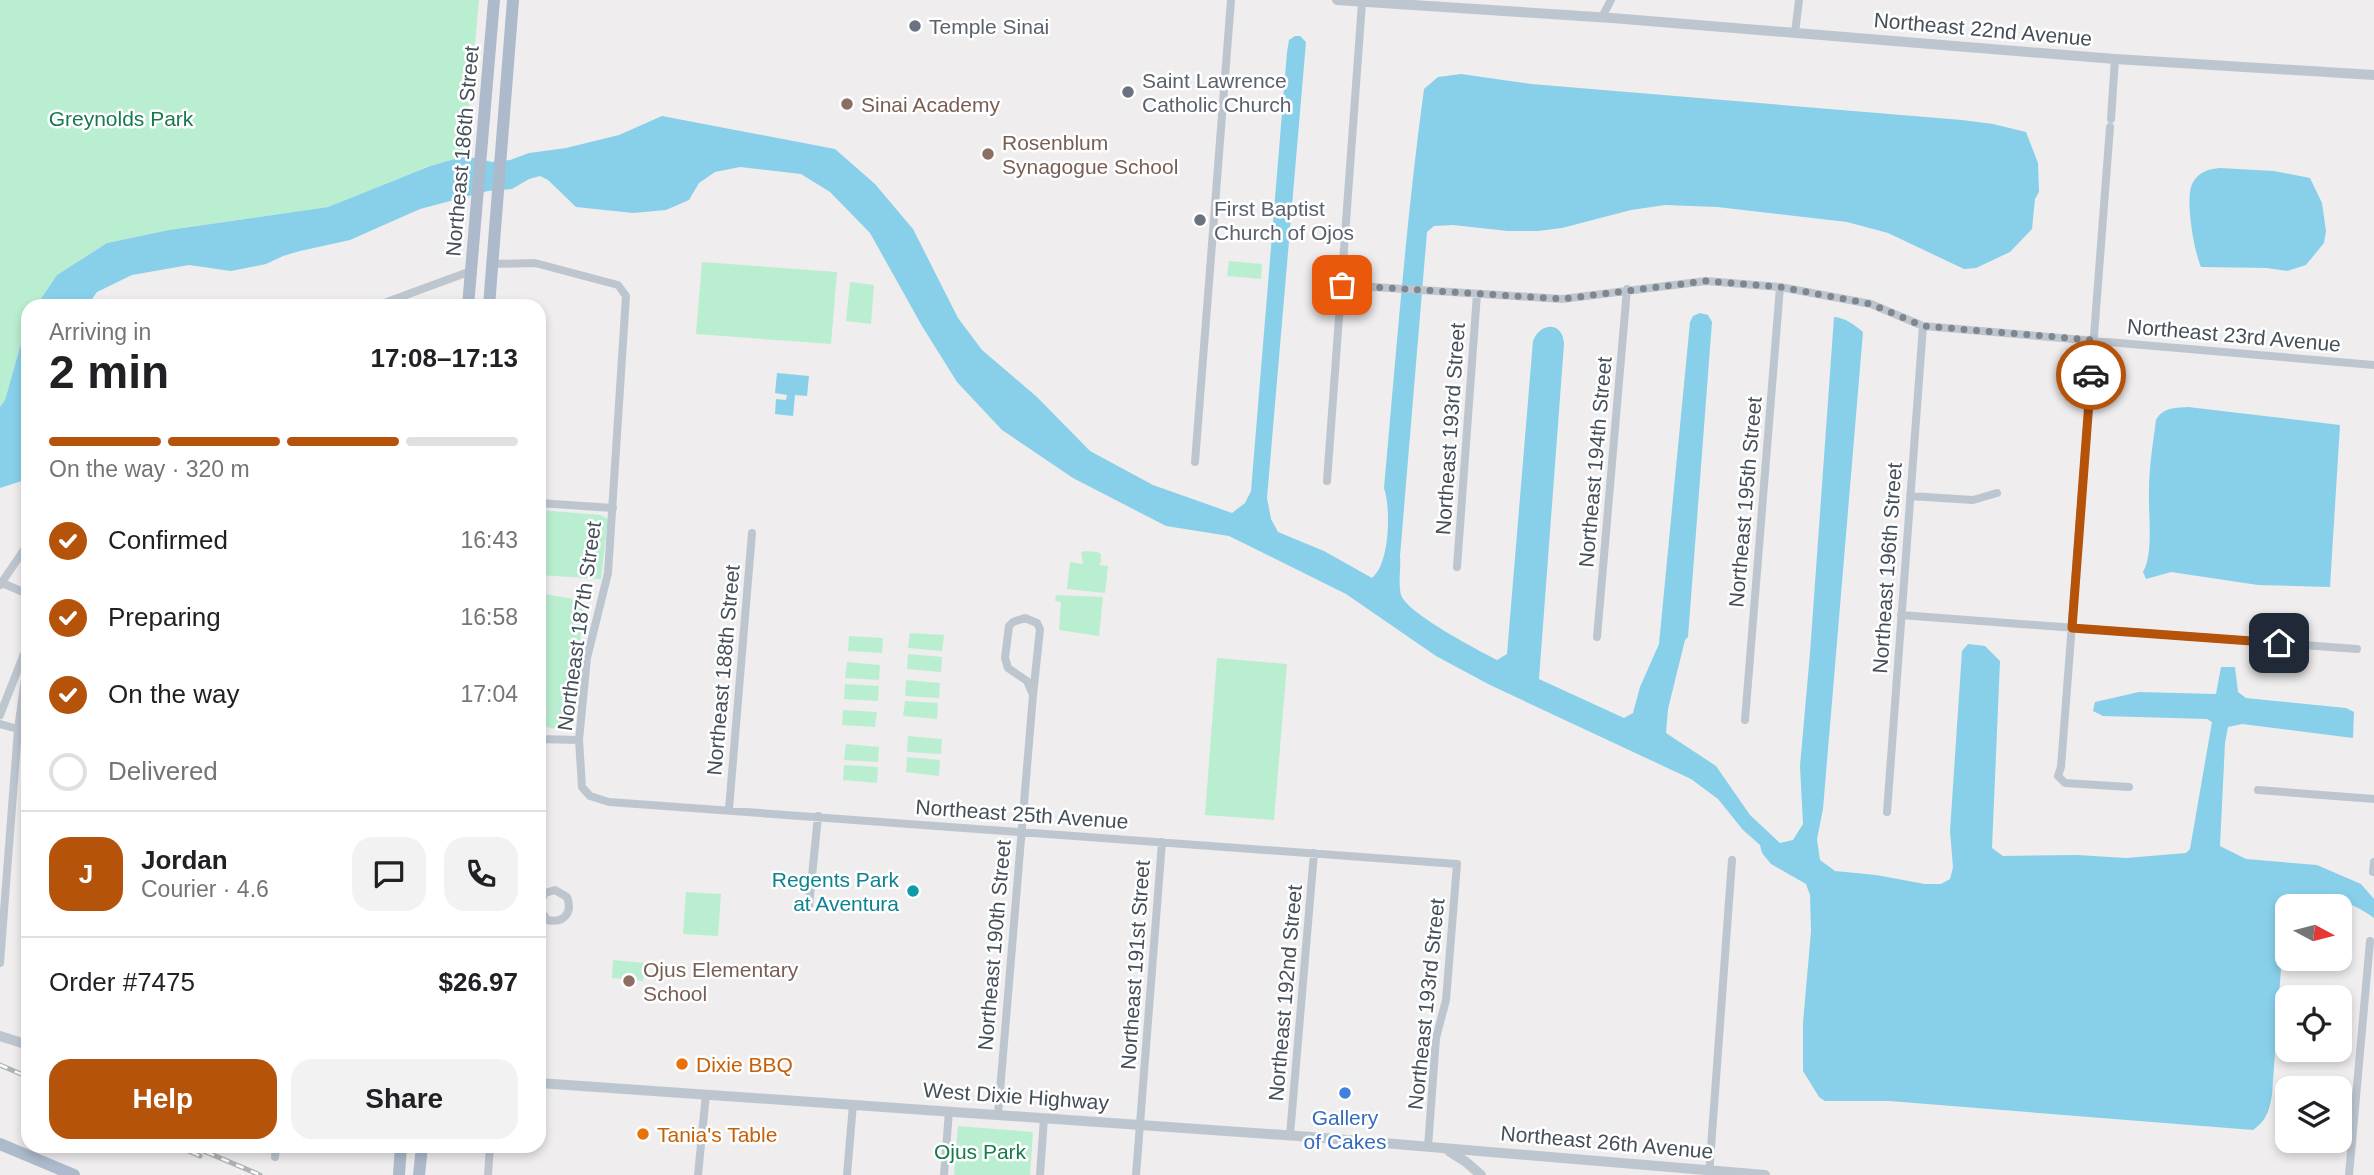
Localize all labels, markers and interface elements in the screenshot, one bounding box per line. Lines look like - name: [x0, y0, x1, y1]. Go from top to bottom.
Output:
- street label: Northeast 22nd Avenue: [1873, 8, 2093, 50]
- place label: Temple Sinai: [929, 15, 1049, 38]
- marker: Temple Sinai: [907, 18, 923, 34]
- street label: Northeast 186th Street: [441, 45, 483, 257]
- place label: Saint Lawrence Catholic Church: [1142, 69, 1291, 116]
- marker: Saint Lawrence Catholic Church: [1120, 84, 1136, 100]
- place label: Sinai Academy: [861, 93, 1000, 116]
- marker: Sinai Academy: [839, 96, 855, 112]
- park label: Greynolds Park: [49, 107, 194, 130]
- place label: Rosenblum Synagogue School: [1002, 131, 1178, 178]
- marker: Rosenblum Synagogue School: [980, 146, 996, 162]
- place label: First Baptist Church of Ojos: [1214, 197, 1354, 244]
- marker: First Baptist Church of Ojos: [1192, 212, 1208, 228]
- pin: [1312, 255, 1372, 315]
- icon: bag: [1323, 266, 1361, 304]
- street label: Northeast 23rd Avenue: [2126, 314, 2342, 356]
- text: Arriving in: [49, 319, 151, 345]
- street label: Northeast 193rd Street: [1431, 322, 1469, 536]
- courier: [2056, 340, 2126, 410]
- text: 17:08–17:13: [371, 343, 518, 373]
- text: 2 min: [49, 346, 169, 398]
- street label: Northeast 194th Street: [1574, 356, 1616, 568]
- icon: car: [2072, 356, 2110, 394]
- street label: Northeast 195th Street: [1724, 396, 1766, 608]
- text: On the way · 320 m: [49, 456, 250, 482]
- street label: Northeast 196th Street: [1868, 462, 1906, 674]
- street label: Northeast 187th Street: [553, 520, 605, 732]
- icon: check: [49, 522, 87, 560]
- text: Confirmed: [108, 525, 228, 555]
- text: 16:43: [460, 527, 518, 553]
- street label: Northeast 188th Street: [702, 564, 744, 776]
- icon: check: [49, 599, 87, 637]
- text: Preparing: [108, 602, 221, 632]
- text: 16:58: [460, 604, 518, 630]
- pin: [2249, 613, 2309, 673]
- icon: home: [2260, 624, 2298, 662]
- icon: check: [49, 676, 87, 714]
- text: On the way: [108, 679, 240, 709]
- text: 17:04: [460, 681, 518, 707]
- text: Delivered: [108, 756, 218, 786]
- street label: Northeast 25th Avenue: [915, 795, 1129, 833]
- button: chat: [352, 837, 426, 911]
- button: phone: [444, 837, 518, 911]
- street label: Northeast 190th Street: [973, 839, 1015, 1051]
- text: Jordan: [141, 845, 228, 875]
- text: J: [79, 859, 93, 889]
- street label: Northeast 191st Street: [1116, 859, 1154, 1071]
- place label: Regents Park at Aventura: [772, 868, 899, 915]
- text: Courier · 4.6: [141, 876, 269, 902]
- marker: Regents Park at Aventura: [905, 883, 921, 899]
- street label: Northeast 192nd Street: [1264, 884, 1306, 1102]
- north arrow: [2275, 894, 2352, 971]
- map controls: [2275, 894, 2352, 1153]
- street label: Northeast 193rd Street: [1403, 897, 1449, 1111]
- place label: Ojus Elementary School: [643, 958, 799, 1005]
- text: Order #7475: [49, 967, 195, 997]
- text: $26.97: [438, 967, 518, 997]
- marker: Ojus Elementary School: [621, 973, 637, 989]
- button: locate: [2275, 985, 2352, 1062]
- place label: Dixie BBQ: [696, 1053, 793, 1076]
- marker: Dixie BBQ: [674, 1056, 690, 1072]
- button: Help: [49, 1059, 277, 1139]
- button: Share: [291, 1059, 518, 1139]
- button: layers: [2275, 1076, 2352, 1153]
- street label: West Dixie Highway: [922, 1078, 1110, 1114]
- marker: Gallery of Cakes: [1337, 1085, 1353, 1101]
- place label: Gallery of Cakes: [1304, 1106, 1386, 1153]
- street label: Northeast 26th Avenue: [1500, 1121, 1714, 1163]
- place label: Tania's Table: [657, 1123, 777, 1146]
- marker: Tania's Table: [635, 1126, 651, 1142]
- park label: Ojus Park: [934, 1140, 1027, 1163]

